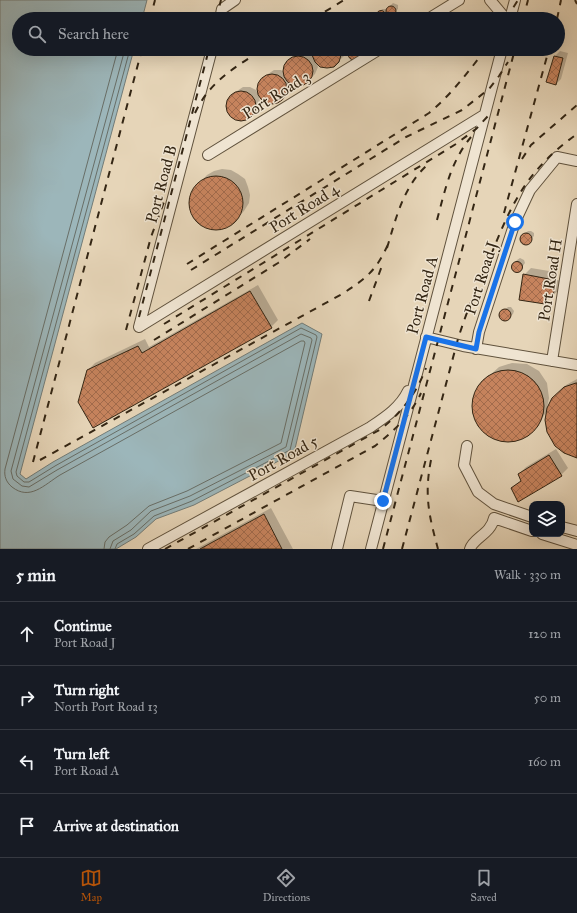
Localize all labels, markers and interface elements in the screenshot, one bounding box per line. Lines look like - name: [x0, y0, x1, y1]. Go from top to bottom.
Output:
- search box: [12, 12, 565, 56]
- icon: search: [26, 23, 48, 45]
- text: Search here: [58, 25, 129, 43]
- street label: Port Road 3: [239, 67, 313, 123]
- street label: Port Road B: [141, 143, 181, 225]
- street label: Port Road 4: [266, 179, 343, 237]
- route start: [506, 213, 524, 231]
- street label: Port Road H: [534, 237, 566, 323]
- street label: Port Road J: [460, 238, 503, 317]
- street label: Port Road A: [402, 254, 442, 336]
- street label: Port Road 5: [245, 431, 322, 485]
- route end: [374, 492, 392, 510]
- map controls: [529, 501, 565, 537]
- button: layers: [529, 501, 565, 537]
- text: 5 min: [16, 565, 56, 586]
- text: Walk · 330 m: [494, 567, 561, 583]
- text: Continue: [54, 617, 112, 635]
- icon: ahead: [16, 623, 38, 645]
- text: 120 m: [528, 626, 561, 642]
- text: Port Road J: [54, 635, 116, 651]
- text: Turn right: [54, 681, 119, 699]
- icon: right: [16, 687, 38, 709]
- text: 50 m: [534, 690, 561, 706]
- text: North Port Road 13: [54, 699, 158, 715]
- text: Turn left: [54, 745, 110, 763]
- icon: left: [16, 751, 38, 773]
- text: 160 m: [528, 754, 561, 770]
- text: Port Road A: [54, 763, 119, 779]
- icon: arrive: [16, 815, 38, 837]
- text: Arrive at destination: [54, 817, 179, 835]
- tab: Map: [80, 867, 102, 904]
- tab: Directions: [263, 867, 310, 904]
- tab: Saved: [471, 867, 497, 904]

